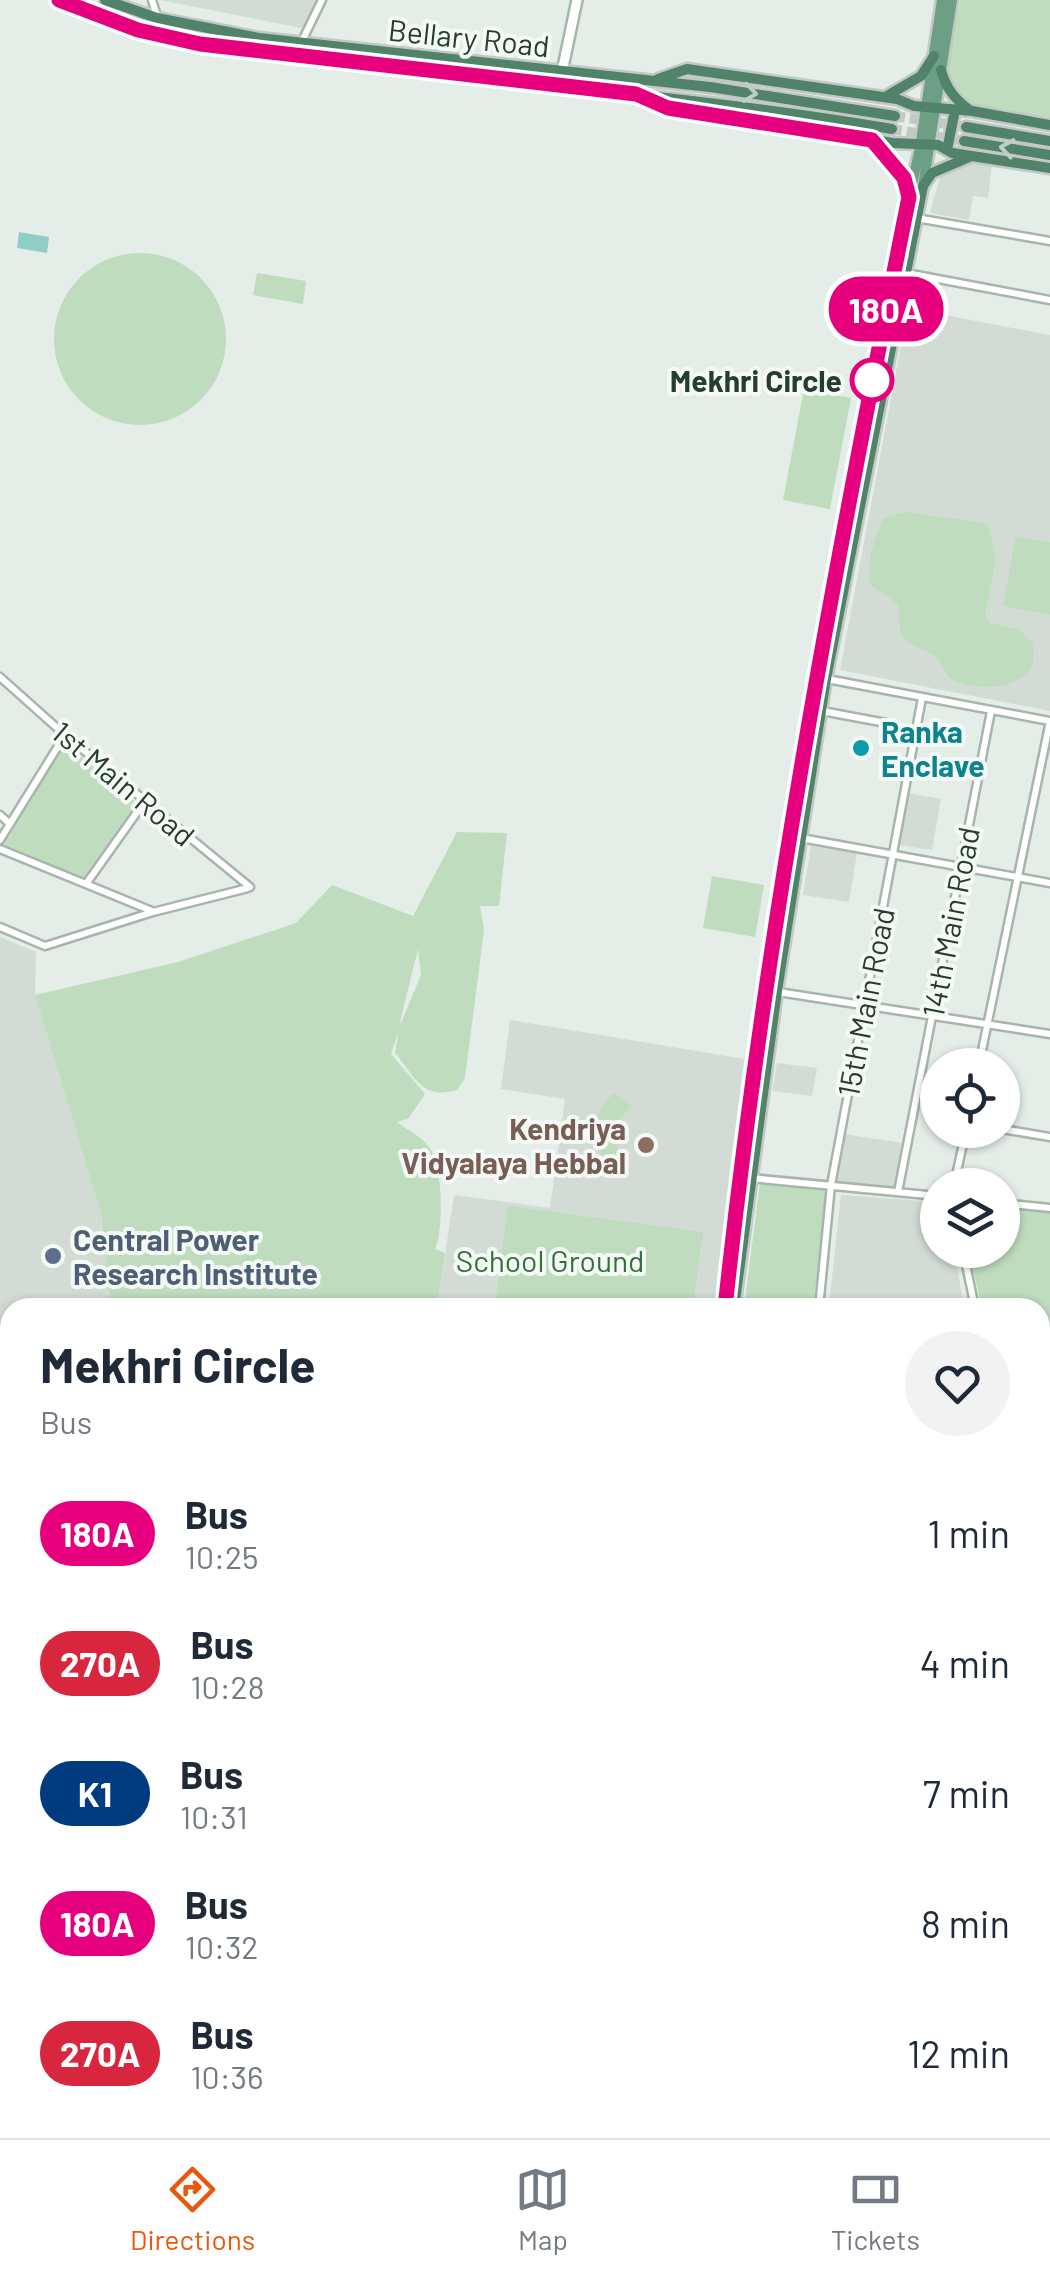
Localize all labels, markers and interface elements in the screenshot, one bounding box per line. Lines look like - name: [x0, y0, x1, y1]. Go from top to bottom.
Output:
- street label: Bellary Road: [387, 11, 551, 63]
- one-way arrow: [742, 81, 759, 102]
- one-way arrow: [999, 138, 1015, 159]
- line badge: 180A: [816, 276, 956, 342]
- text: 180A: [849, 288, 923, 330]
- marker: Mekhri Circle: [851, 359, 893, 401]
- place label: Mekhri Circle: [670, 362, 842, 398]
- street label: 1st Main Road: [45, 713, 203, 853]
- place label: Ranka Enclave: [881, 713, 985, 783]
- marker: Ranka Enclave: [850, 737, 872, 759]
- street label: 14th Main Road: [914, 824, 986, 1020]
- street label: 15th Main Road: [829, 904, 901, 1100]
- map controls: [920, 1048, 1020, 1268]
- button: locate: [920, 1048, 1020, 1148]
- place label: Kendriya Vidyalaya Hebbal: [401, 1110, 626, 1180]
- marker: Kendriya Vidyalaya Hebbal: [635, 1134, 657, 1156]
- button: layers: [920, 1168, 1020, 1268]
- place label: Central Power Research Institute: [73, 1221, 318, 1291]
- park label: School Ground: [456, 1242, 644, 1278]
- marker: Central Power Research Institute: [42, 1245, 64, 1267]
- button: heart: [905, 1331, 1010, 1436]
- text: Mekhri Circle: [40, 1335, 315, 1393]
- text: Bus: [40, 1402, 92, 1440]
- text: Bus: [185, 1491, 248, 1537]
- text: 1 min: [928, 1510, 1010, 1556]
- text: 180A: [60, 1512, 135, 1554]
- text: 10:25: [185, 1537, 259, 1575]
- text: Bus: [190, 1621, 254, 1667]
- text: 4 min: [920, 1640, 1010, 1686]
- text: 270A: [60, 1642, 140, 1684]
- text: 10:28: [190, 1667, 264, 1705]
- text: Bus: [180, 1751, 243, 1797]
- text: 7 min: [923, 1770, 1010, 1816]
- text: K1: [78, 1772, 112, 1814]
- text: 10:31: [180, 1797, 248, 1835]
- text: Bus: [185, 1881, 248, 1927]
- text: 8 min: [921, 1900, 1010, 1946]
- text: 180A: [60, 1902, 135, 1944]
- text: 10:32: [185, 1927, 259, 1965]
- text: Bus: [190, 2011, 254, 2057]
- text: 12 min: [907, 2030, 1010, 2076]
- text: 270A: [60, 2032, 140, 2074]
- text: 10:36: [190, 2057, 264, 2095]
- tab: Directions: [130, 2162, 255, 2256]
- tab: Map: [515, 2162, 570, 2256]
- tab: Tickets: [831, 2162, 920, 2256]

